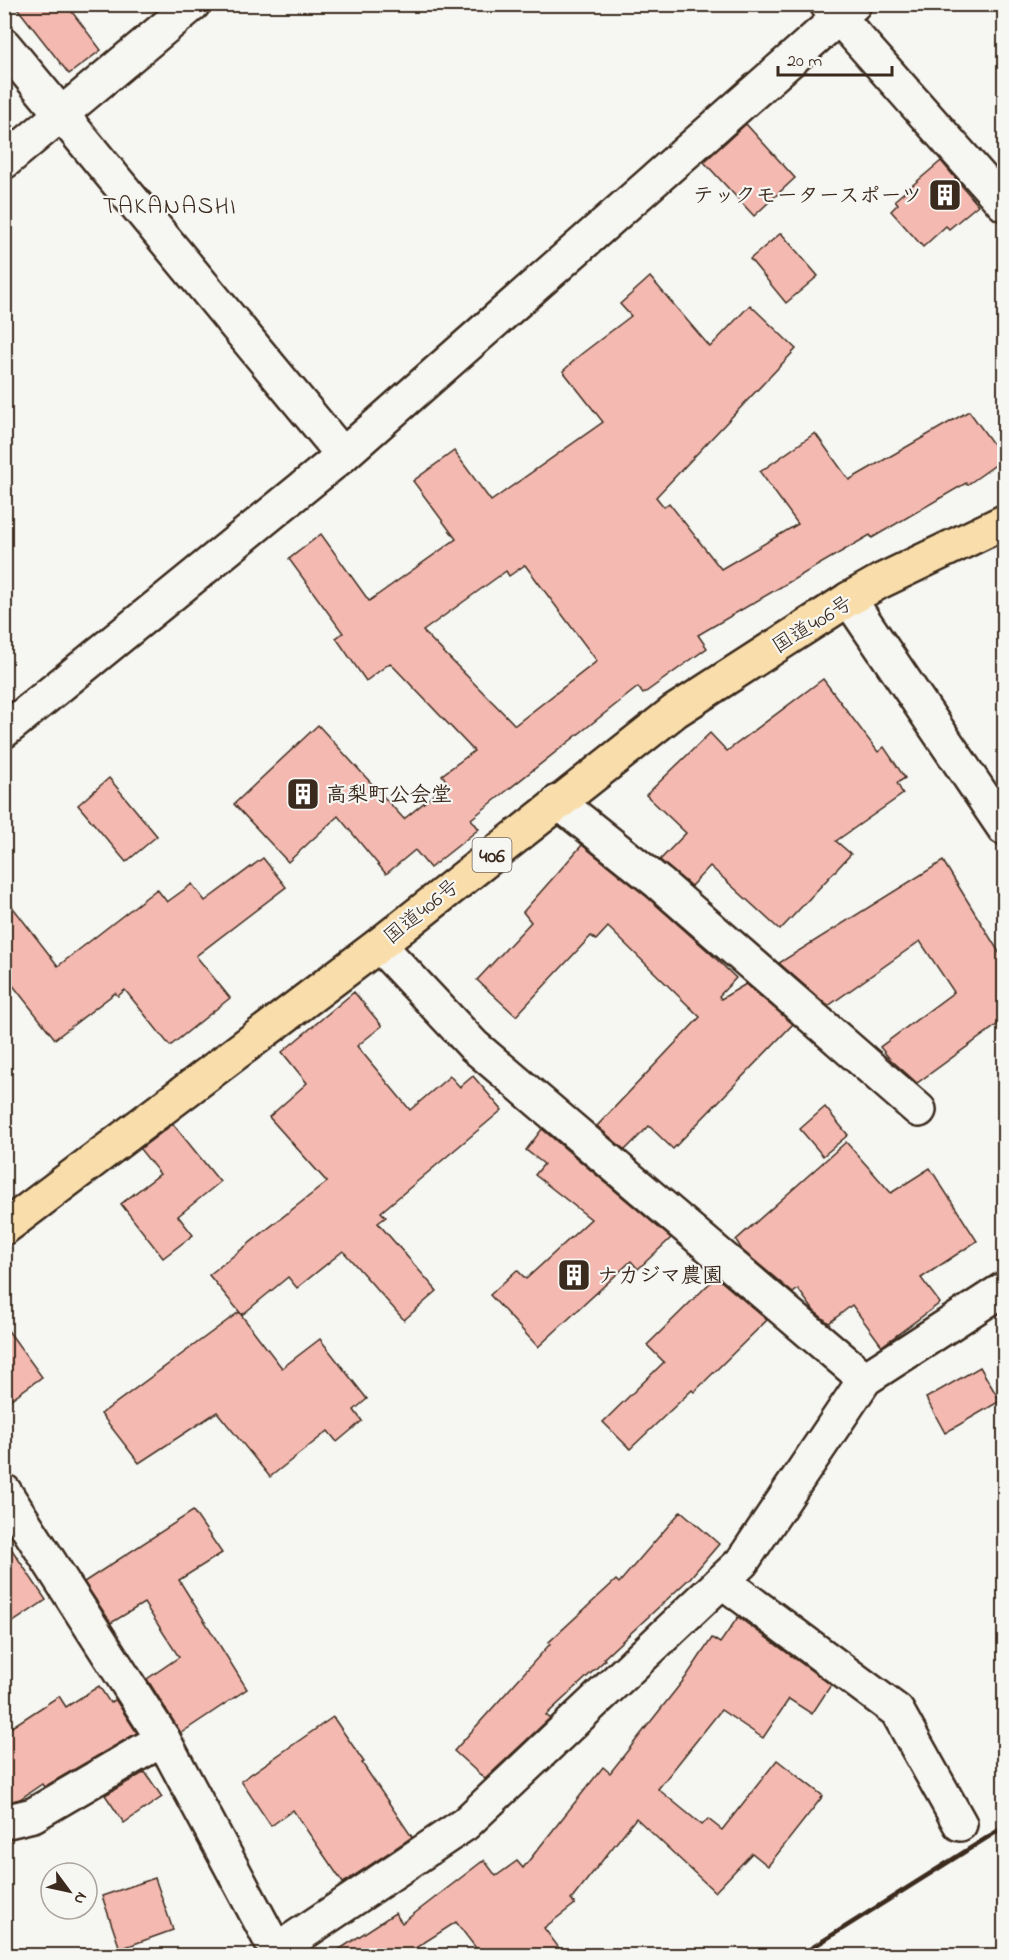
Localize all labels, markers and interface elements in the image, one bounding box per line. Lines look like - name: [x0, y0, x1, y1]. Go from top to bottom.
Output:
- scale bar: [778, 39, 892, 77]
- text: 20 m: [787, 49, 822, 75]
- building icon: テックモータースポーツ: [927, 177, 963, 213]
- place label: テックモータースポーツ: [693, 182, 922, 212]
- district label: TAKANASHI: [103, 190, 237, 225]
- street label: 国道406号: [767, 589, 859, 662]
- building icon: 高梨町公会堂: [285, 776, 321, 812]
- place label: 高梨町公会堂: [326, 781, 452, 811]
- road number: 406: [472, 838, 512, 872]
- street label: 国道406号: [378, 873, 467, 953]
- building icon: ナカジマ農園: [556, 1257, 592, 1293]
- place label: ナカジマ農園: [597, 1262, 723, 1292]
- north arrow: [39, 1861, 99, 1921]
- text: N: [67, 1887, 93, 1909]

